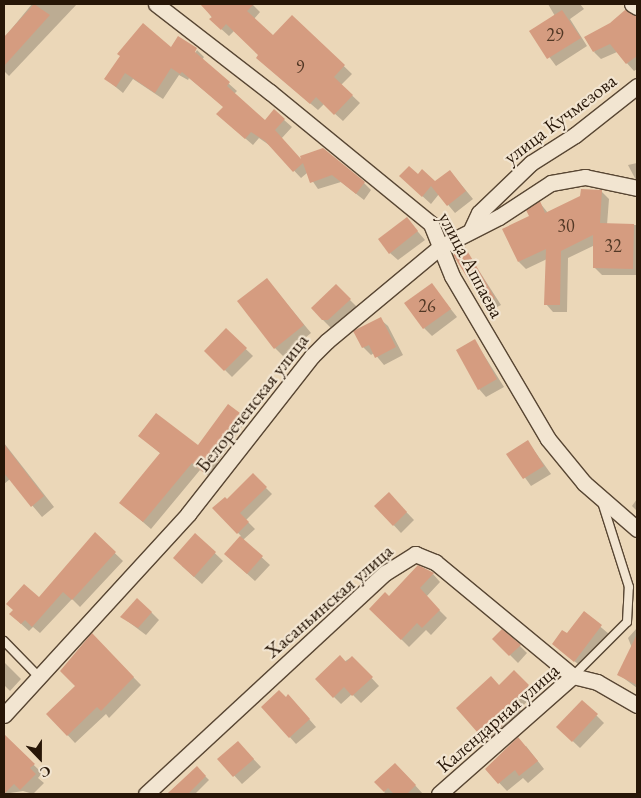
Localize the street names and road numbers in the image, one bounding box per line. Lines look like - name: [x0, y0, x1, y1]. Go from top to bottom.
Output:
- street label: улица Кучмезова: [499, 69, 621, 169]
- street label: улица Аппаева: [433, 208, 509, 322]
- street label: Белореченская улица: [190, 329, 314, 477]
- street label: Хасаньинская улица: [260, 539, 398, 663]
- street label: Календарная улица: [432, 658, 564, 778]

